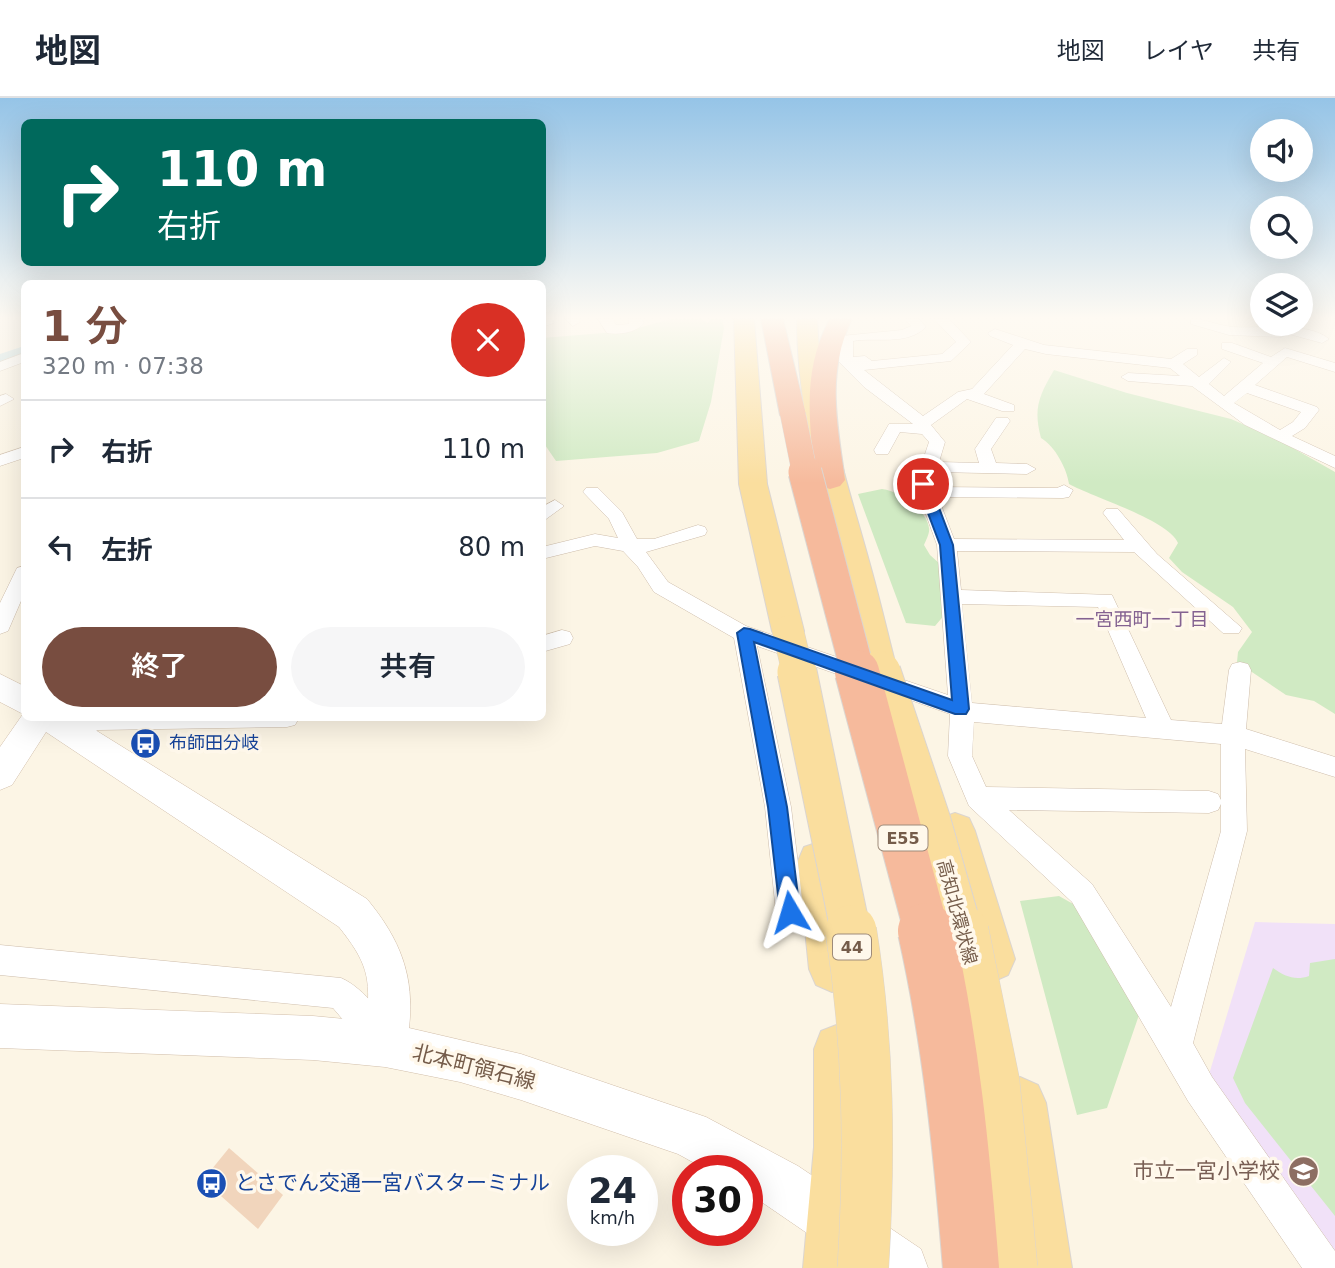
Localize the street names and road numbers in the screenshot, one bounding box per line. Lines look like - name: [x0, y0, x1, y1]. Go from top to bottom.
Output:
- road number: E55: [878, 825, 928, 850]
- street label: 高知北環状線: [933, 857, 982, 967]
- road number: 44: [833, 934, 871, 960]
- street label: 北本町領石線: [410, 1040, 538, 1094]

